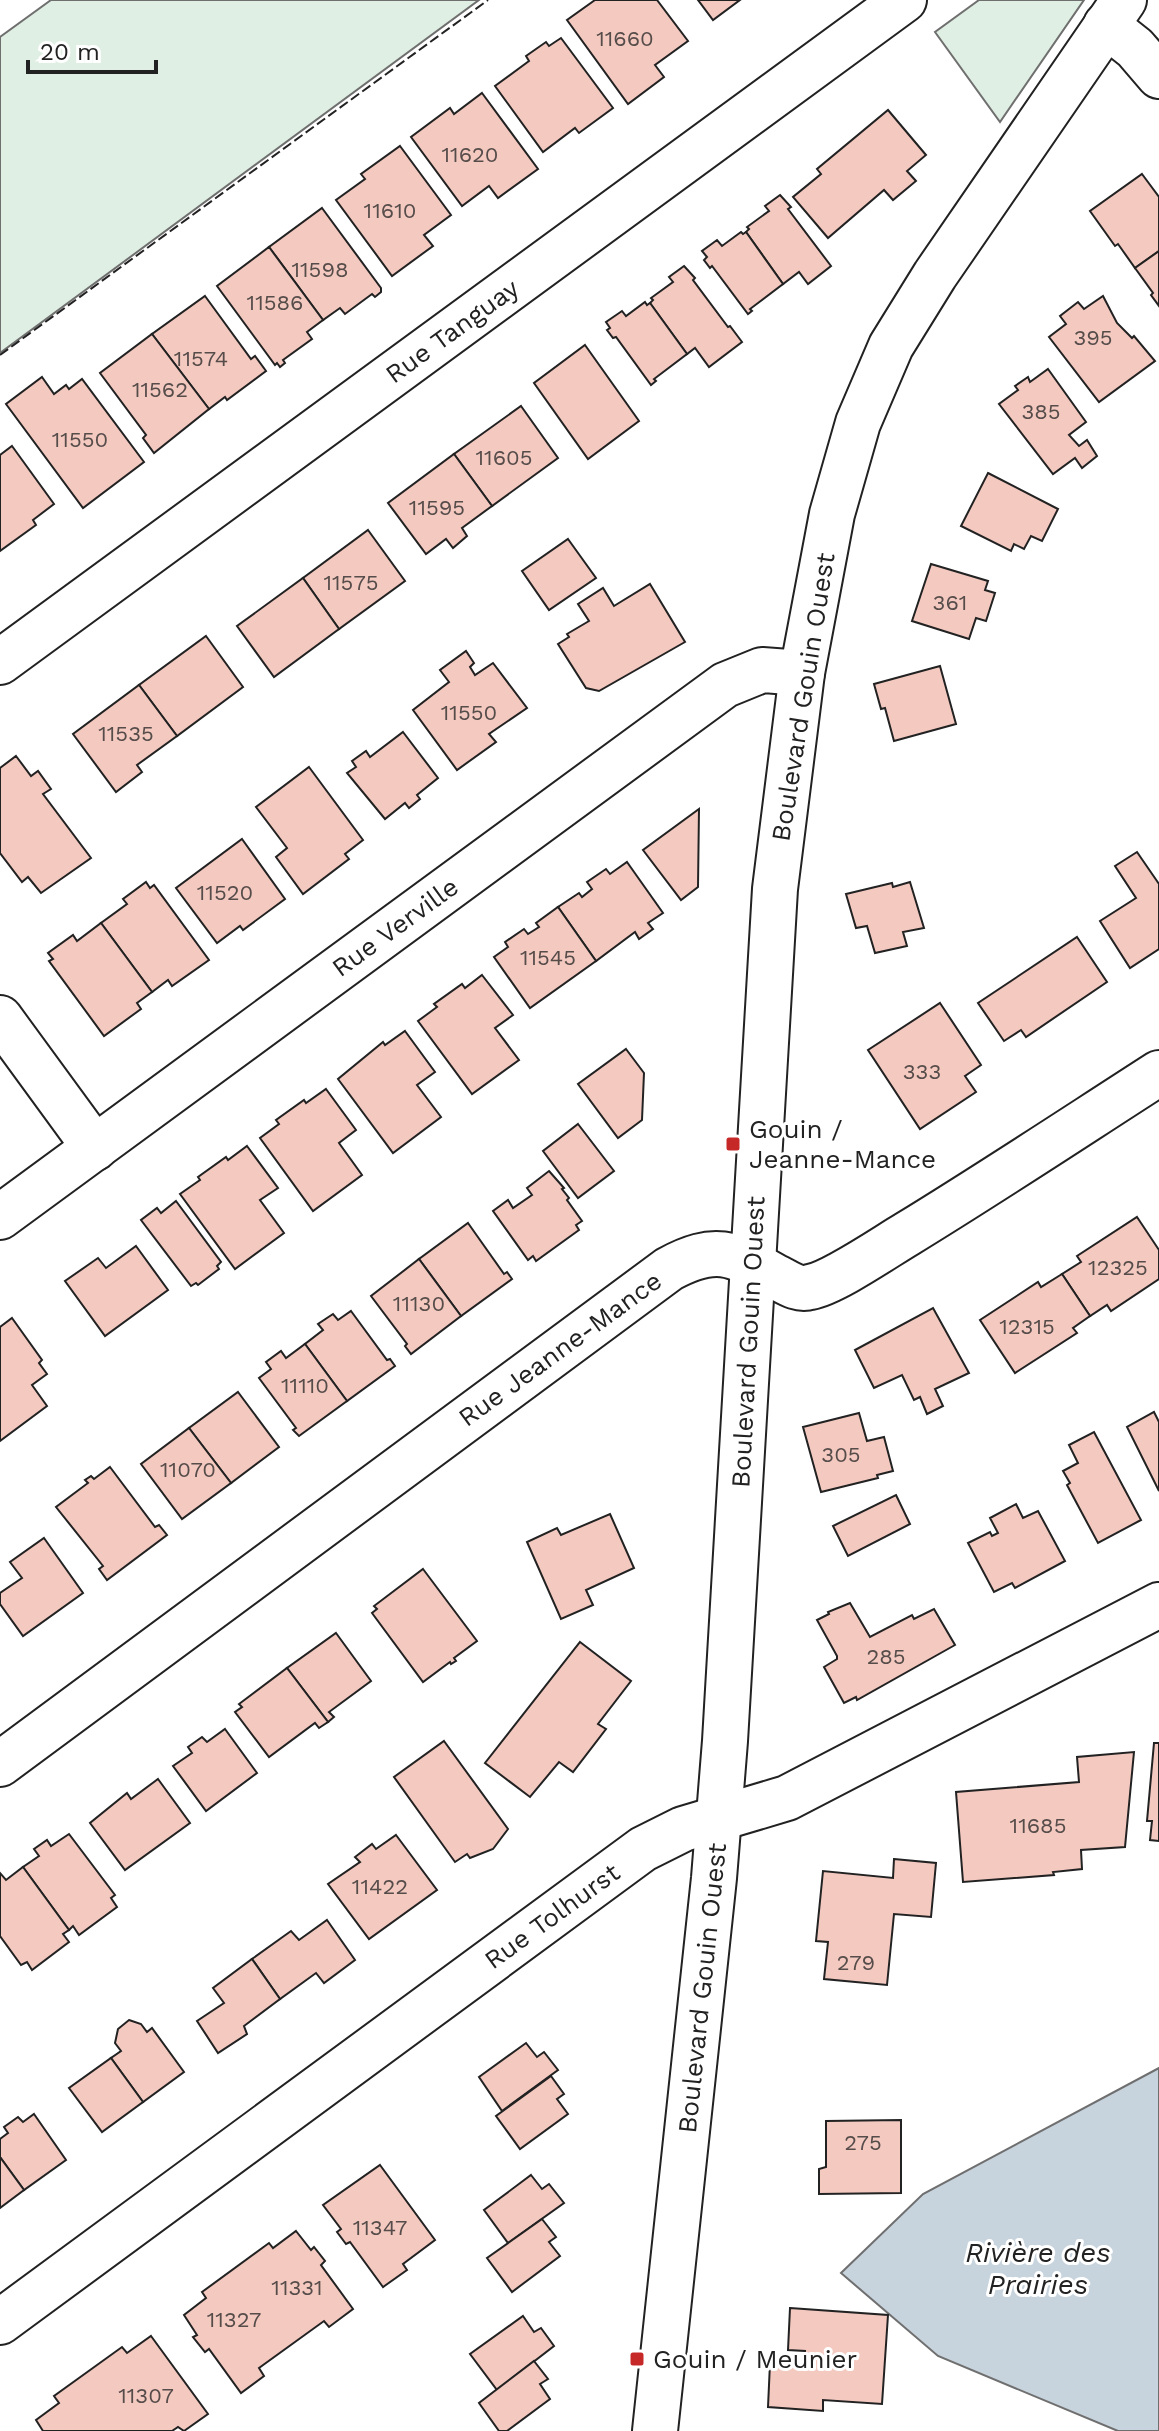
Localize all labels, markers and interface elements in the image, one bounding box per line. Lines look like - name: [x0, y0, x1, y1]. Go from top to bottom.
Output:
- scale bar: [28, 24, 156, 74]
- house number: 11660: [596, 26, 654, 51]
- text: 20 m: [40, 38, 100, 66]
- house number: 11620: [441, 142, 499, 167]
- house number: 11610: [364, 198, 416, 223]
- house number: 11598: [291, 257, 349, 282]
- street label: Rue Tanguay: [380, 272, 525, 389]
- house number: 11586: [247, 290, 303, 315]
- house number: 395: [1073, 325, 1113, 350]
- house number: 11574: [174, 346, 228, 371]
- house number: 11562: [132, 377, 188, 402]
- house number: 385: [1021, 399, 1061, 424]
- house number: 11550: [52, 427, 108, 452]
- house number: 11605: [475, 445, 533, 470]
- house number: 11595: [409, 495, 465, 520]
- street label: Boulevard Gouin Ouest: [765, 550, 841, 844]
- house number: 11575: [323, 570, 379, 595]
- house number: 361: [933, 590, 967, 615]
- house number: 11550: [441, 700, 497, 725]
- house number: 11535: [98, 721, 154, 746]
- street label: Rue Verville: [326, 871, 464, 983]
- house number: 11520: [197, 880, 253, 905]
- house number: 11545: [520, 945, 576, 970]
- house number: 333: [903, 1059, 941, 1084]
- place label: Gouin / Jeanne-Mance: [749, 1114, 936, 1174]
- marker: Gouin / Jeanne-Mance: [724, 1135, 742, 1153]
- street label: Boulevard Gouin Ouest: [725, 1195, 771, 1489]
- house number: 12325: [1088, 1255, 1148, 1280]
- street label: Rue Jeanne-Mance: [453, 1265, 667, 1433]
- house number: 11130: [393, 1291, 445, 1316]
- house number: 12315: [999, 1314, 1055, 1339]
- house number: 11110: [281, 1373, 329, 1398]
- house number: 305: [821, 1442, 861, 1467]
- house number: 11070: [160, 1457, 216, 1482]
- house number: 285: [866, 1644, 906, 1669]
- house number: 11685: [1010, 1813, 1066, 1838]
- street label: Boulevard Gouin Ouest: [672, 1841, 732, 2135]
- street label: Rue Tolhurst: [479, 1857, 625, 1975]
- house number: 11422: [352, 1874, 408, 1899]
- house number: 279: [837, 1950, 875, 1975]
- house number: 275: [844, 2130, 882, 2155]
- house number: 11347: [353, 2215, 407, 2240]
- water label: Rivière des Prairies: [965, 2236, 1111, 2301]
- house number: 11331: [271, 2275, 323, 2300]
- house number: 11327: [207, 2307, 261, 2332]
- place label: Gouin / Meunier: [653, 2344, 857, 2374]
- marker: Gouin / Meunier: [628, 2350, 646, 2368]
- house number: 11307: [118, 2383, 174, 2408]

